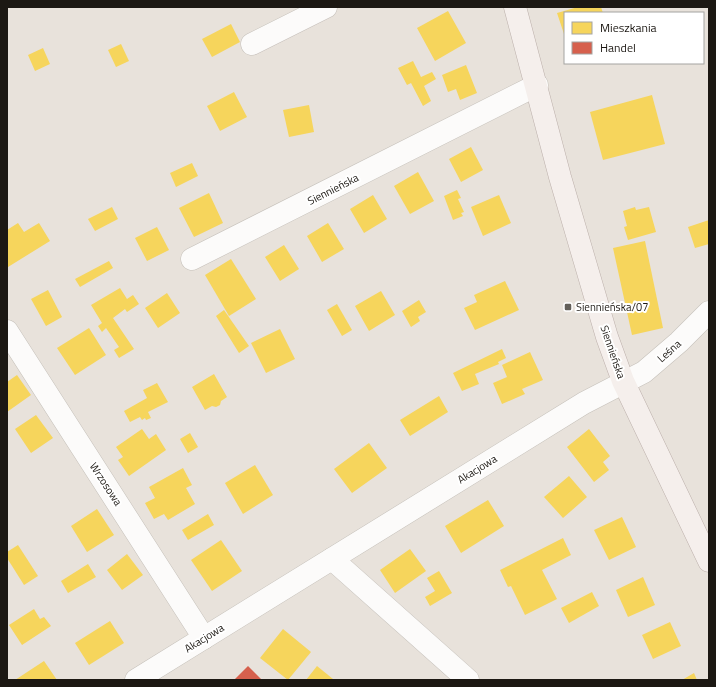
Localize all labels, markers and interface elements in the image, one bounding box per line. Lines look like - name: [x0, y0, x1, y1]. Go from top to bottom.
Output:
- legend: [564, 12, 704, 64]
- text: Mieszkania: [600, 18, 657, 37]
- text: Handel: [600, 38, 636, 57]
- street label: Siennieńska: [305, 169, 362, 209]
- place label: Siennieńska/07: [576, 299, 648, 315]
- marker: Siennieńska/07: [563, 302, 573, 312]
- street label: Siennieńska: [596, 323, 630, 381]
- street label: Leśna: [653, 336, 685, 366]
- street label: Akacjowa: [454, 450, 500, 487]
- street label: Wrzosowa: [86, 459, 126, 509]
- street label: Akacjowa: [181, 619, 227, 656]

